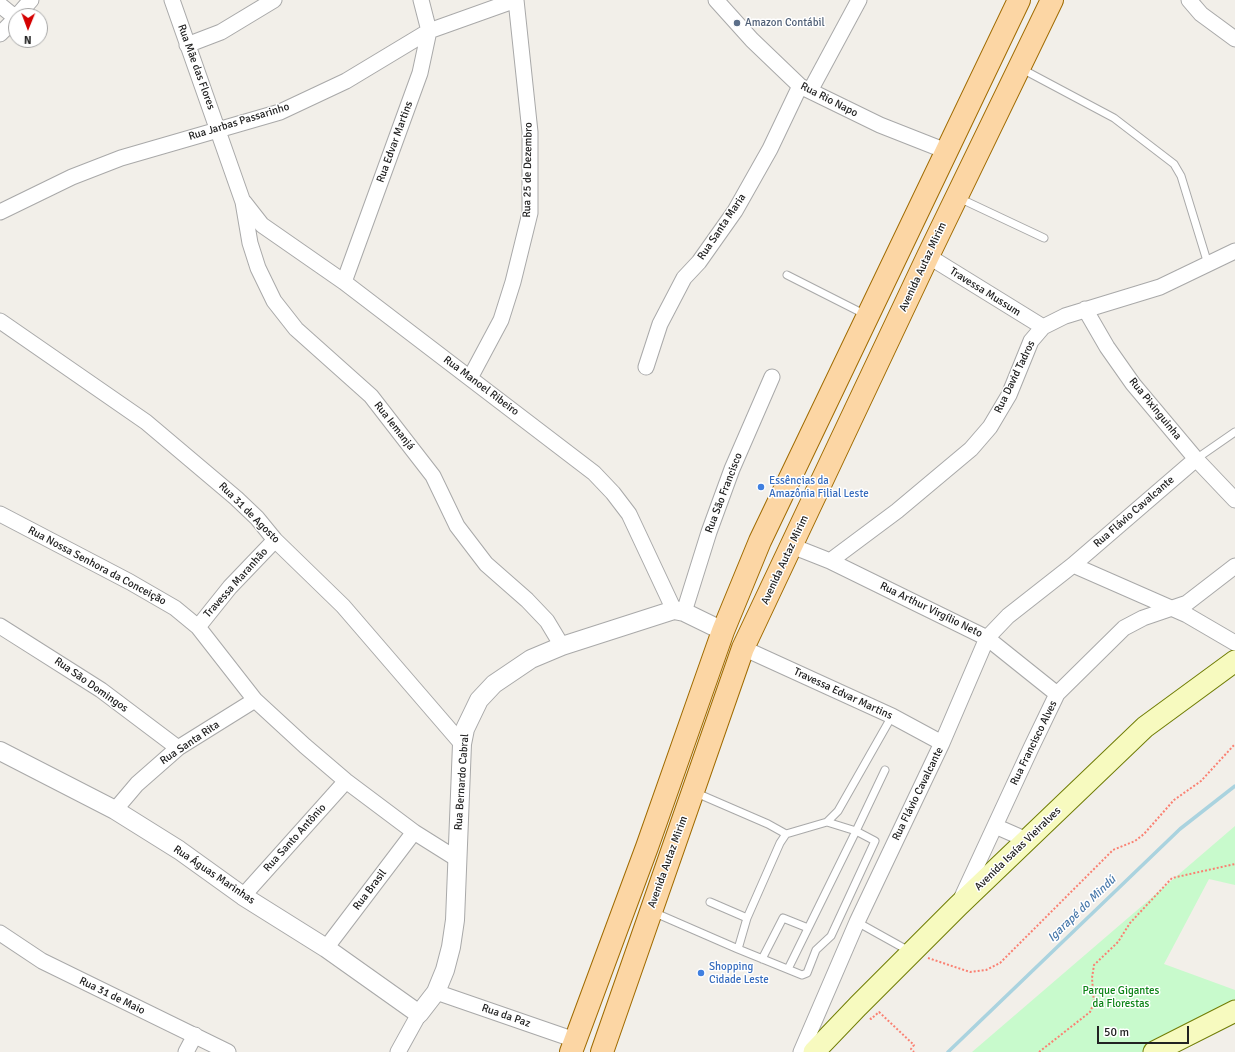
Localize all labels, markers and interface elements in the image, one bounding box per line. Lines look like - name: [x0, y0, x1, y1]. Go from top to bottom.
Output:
- north arrow: [8, 8, 48, 48]
- place label: Amazon Contábil: [745, 16, 825, 30]
- marker: Amazon Contábil: [732, 18, 742, 28]
- street label: Rua Mãe das Flores: [174, 22, 218, 112]
- text: N: [24, 33, 32, 46]
- street label: Rua Rio Napo: [798, 80, 860, 120]
- street label: Rua Edvar Martins: [374, 99, 416, 185]
- street label: Rua Jarbas Passarinho: [187, 100, 291, 144]
- street label: Rua 25 de Dezembro: [521, 122, 535, 218]
- street label: Rua Santa Maria: [695, 191, 749, 263]
- street label: Avenida Autaz Mirim: [897, 220, 949, 314]
- street label: Travessa Mussum: [947, 265, 1023, 319]
- street label: Rua David Tadros: [992, 338, 1038, 416]
- street label: Rua Manoel Ribeiro: [441, 353, 521, 419]
- street label: Rua Pixinguinha: [1126, 375, 1184, 443]
- street label: Rua Iemanjá: [371, 399, 417, 453]
- street label: Rua São Francisco: [703, 451, 745, 535]
- street label: Rua Flávio Cavalcante: [1091, 473, 1177, 551]
- place label: Essências da Amazônia Filial Leste: [769, 474, 869, 500]
- street label: Rua 31 de Agosto: [216, 480, 282, 546]
- marker: Essências da Amazônia Filial Leste: [756, 482, 766, 492]
- street label: Avenida Autaz Mirim: [759, 513, 811, 607]
- street label: Rua Nossa Senhora da Conceição: [26, 524, 168, 608]
- street label: Travessa Maranhão: [201, 545, 271, 621]
- street label: Rua Arthur Virgílio Neto: [878, 579, 984, 641]
- street label: Rua São Domingos: [52, 655, 130, 715]
- street label: Travessa Edvar Martins: [791, 665, 895, 723]
- street label: Rua Francisco Alves: [1008, 698, 1060, 788]
- street label: Rua Santa Rita: [158, 718, 222, 768]
- street label: Rua Bernardo Cabral: [452, 733, 472, 831]
- street label: Rua Flávio Cavalcante: [890, 745, 946, 843]
- street label: Rua Santo Antônio: [261, 801, 329, 875]
- street label: Avenida Isaías Vieiralves: [972, 804, 1064, 894]
- street label: Avenida Autaz Mirim: [645, 814, 691, 910]
- street label: Rua Águas Marinhas: [171, 843, 257, 907]
- street label: Rua Brasil: [350, 867, 390, 913]
- water label: Igarapé do Mindú: [1045, 873, 1119, 945]
- place label: Shopping Cidade Leste: [709, 960, 769, 986]
- marker: Shopping Cidade Leste: [696, 968, 706, 978]
- street label: Rua 31 de Maio: [77, 974, 147, 1018]
- park label: Parque Gigantes da Florestas: [1083, 984, 1159, 1010]
- street label: Rua da Paz: [480, 1002, 532, 1030]
- scale bar: [1099, 1018, 1191, 1044]
- text: 50 m: [1104, 1025, 1129, 1040]

